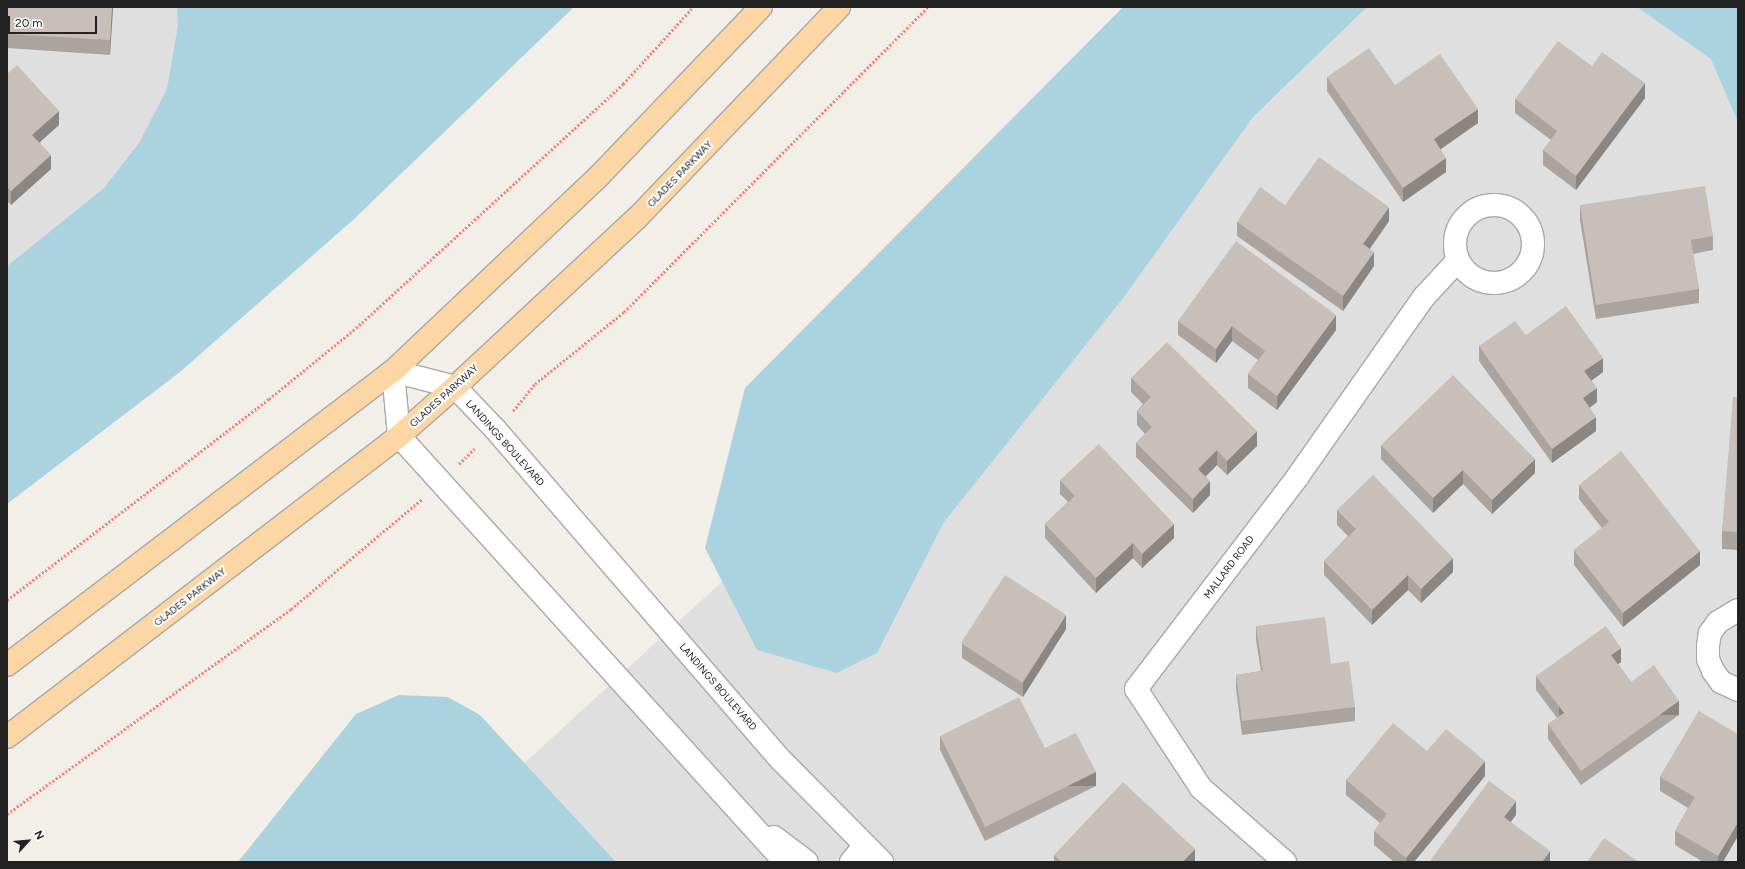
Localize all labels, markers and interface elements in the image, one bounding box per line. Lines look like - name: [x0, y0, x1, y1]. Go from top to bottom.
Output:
- scale bar: [10, 8, 99, 34]
- text: 20 m: [15, 16, 43, 30]
- street label: GLADES PARKWAY: [645, 138, 715, 210]
- street label: GLADES PARKWAY: [407, 362, 481, 430]
- street label: LANDINGS BOULEVARD: [463, 397, 547, 489]
- street label: MALLARD ROAD: [1201, 533, 1257, 601]
- street label: GLADES PARKWAY: [152, 565, 228, 629]
- street label: LANDINGS BOULEVARD: [677, 641, 759, 733]
- north arrow: [8, 821, 48, 861]
- text: N: [31, 829, 47, 842]

